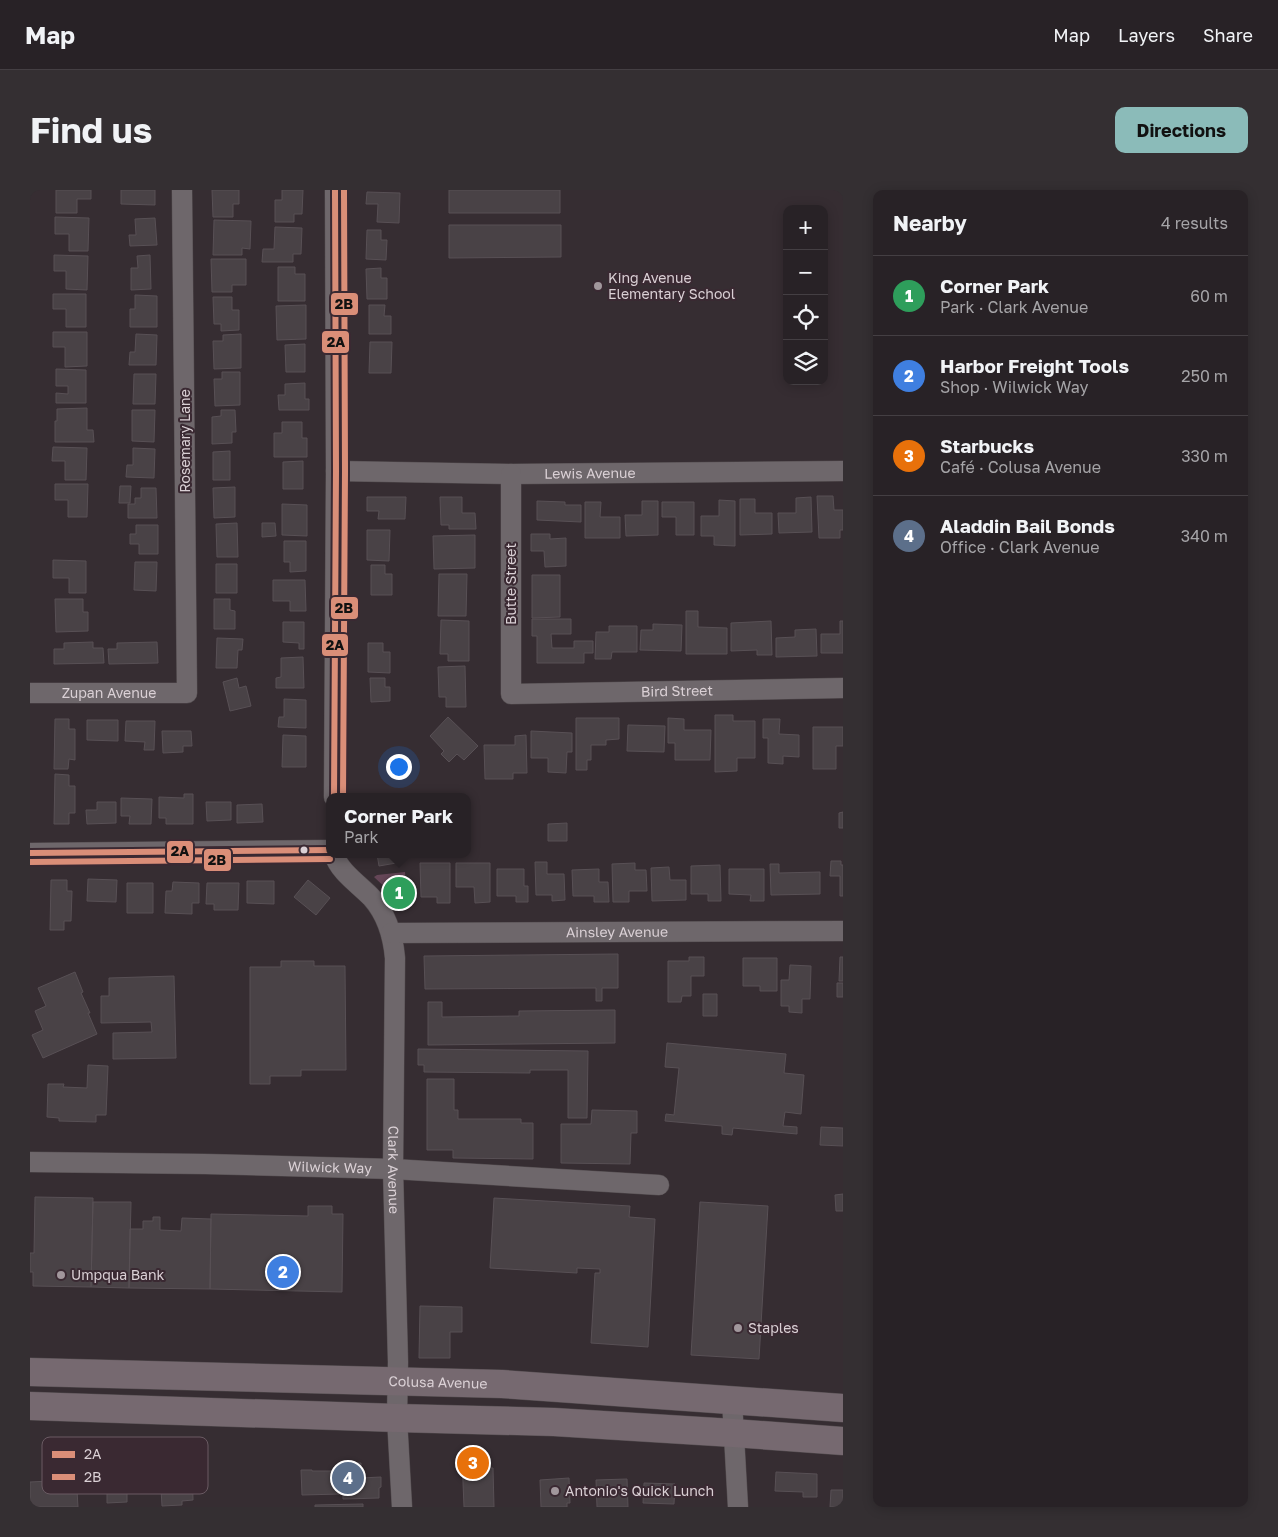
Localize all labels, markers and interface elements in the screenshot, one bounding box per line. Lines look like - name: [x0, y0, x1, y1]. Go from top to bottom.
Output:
- text: Map: [25, 20, 75, 49]
- text: Map: [1053, 24, 1090, 46]
- text: Layers: [1118, 24, 1175, 46]
- text: Share: [1203, 24, 1253, 46]
- button: Directions: [1115, 107, 1248, 153]
- text: Find us: [30, 109, 152, 151]
- map controls: [783, 205, 828, 385]
- button: +: [783, 205, 828, 250]
- text: Nearby: [893, 210, 967, 236]
- text: 4 results: [1161, 213, 1228, 233]
- button: −: [783, 250, 828, 295]
- place label: King Avenue Elementary School: [608, 269, 735, 302]
- text: Corner Park: [940, 274, 1049, 297]
- marker: King Avenue Elementary School: [592, 280, 604, 292]
- text: 1: [905, 286, 913, 306]
- text: 60 m: [1190, 286, 1228, 306]
- line badge: 2B: [330, 292, 359, 316]
- text: 2B: [335, 295, 353, 312]
- button: locate: [783, 295, 828, 340]
- text: Park · Clark Avenue: [940, 297, 1088, 317]
- line badge: 2A: [321, 330, 350, 354]
- text: 2A: [327, 333, 345, 350]
- button: layers: [783, 340, 828, 385]
- text: Harbor Freight Tools: [940, 354, 1129, 377]
- text: 2: [904, 366, 914, 386]
- text: 250 m: [1181, 366, 1228, 386]
- text: Shop · Wilwick Way: [940, 377, 1088, 397]
- street label: Rosemary Lane: [176, 389, 193, 493]
- text: Starbucks: [940, 434, 1034, 457]
- text: 3: [904, 446, 914, 466]
- text: 330 m: [1181, 446, 1228, 466]
- text: Café · Colusa Avenue: [940, 457, 1101, 477]
- street label: Lewis Avenue: [544, 464, 636, 482]
- text: Aladdin Bail Bonds: [940, 514, 1115, 537]
- text: 4: [904, 526, 914, 546]
- text: 340 m: [1181, 526, 1228, 546]
- text: Office · Clark Avenue: [940, 537, 1100, 557]
- street label: Butte Street: [502, 543, 519, 625]
- line badge: 2B: [330, 596, 359, 620]
- text: 2B: [335, 599, 353, 616]
- line badge: 2A: [321, 633, 349, 657]
- text: 2A: [326, 636, 344, 653]
- street label: Bird Street: [641, 681, 713, 700]
- street label: Zupan Avenue: [62, 684, 156, 701]
- your location: [386, 754, 412, 780]
- popup: [326, 793, 471, 858]
- text: Corner Park: [344, 804, 453, 827]
- text: Park: [344, 827, 379, 847]
- line badge: 2A: [166, 840, 194, 864]
- text: 2A: [171, 842, 189, 859]
- unlabelled marker: [299, 845, 309, 855]
- line badge: 2B: [203, 848, 232, 872]
- text: 2B: [208, 851, 226, 868]
- pin: 1: [383, 874, 415, 912]
- street label: Ainsley Avenue: [566, 923, 668, 940]
- street label: Clark Avenue: [385, 1126, 403, 1214]
- street label: Wilwick Way: [288, 1157, 372, 1176]
- pin: 2: [267, 1253, 299, 1291]
- place label: Umpqua Bank: [71, 1266, 165, 1283]
- marker: Umpqua Bank: [55, 1269, 67, 1281]
- place label: Staples: [748, 1319, 799, 1336]
- marker: Staples: [732, 1322, 744, 1334]
- street label: Colusa Avenue: [388, 1372, 488, 1392]
- legend: [42, 1437, 208, 1494]
- pin: 3: [457, 1444, 489, 1482]
- text: 2A: [84, 1445, 102, 1462]
- pin: 4: [332, 1459, 364, 1497]
- text: 2B: [84, 1468, 102, 1485]
- place label: Antonio's Quick Lunch: [565, 1482, 714, 1499]
- marker: Antonio's Quick Lunch: [549, 1485, 561, 1497]

